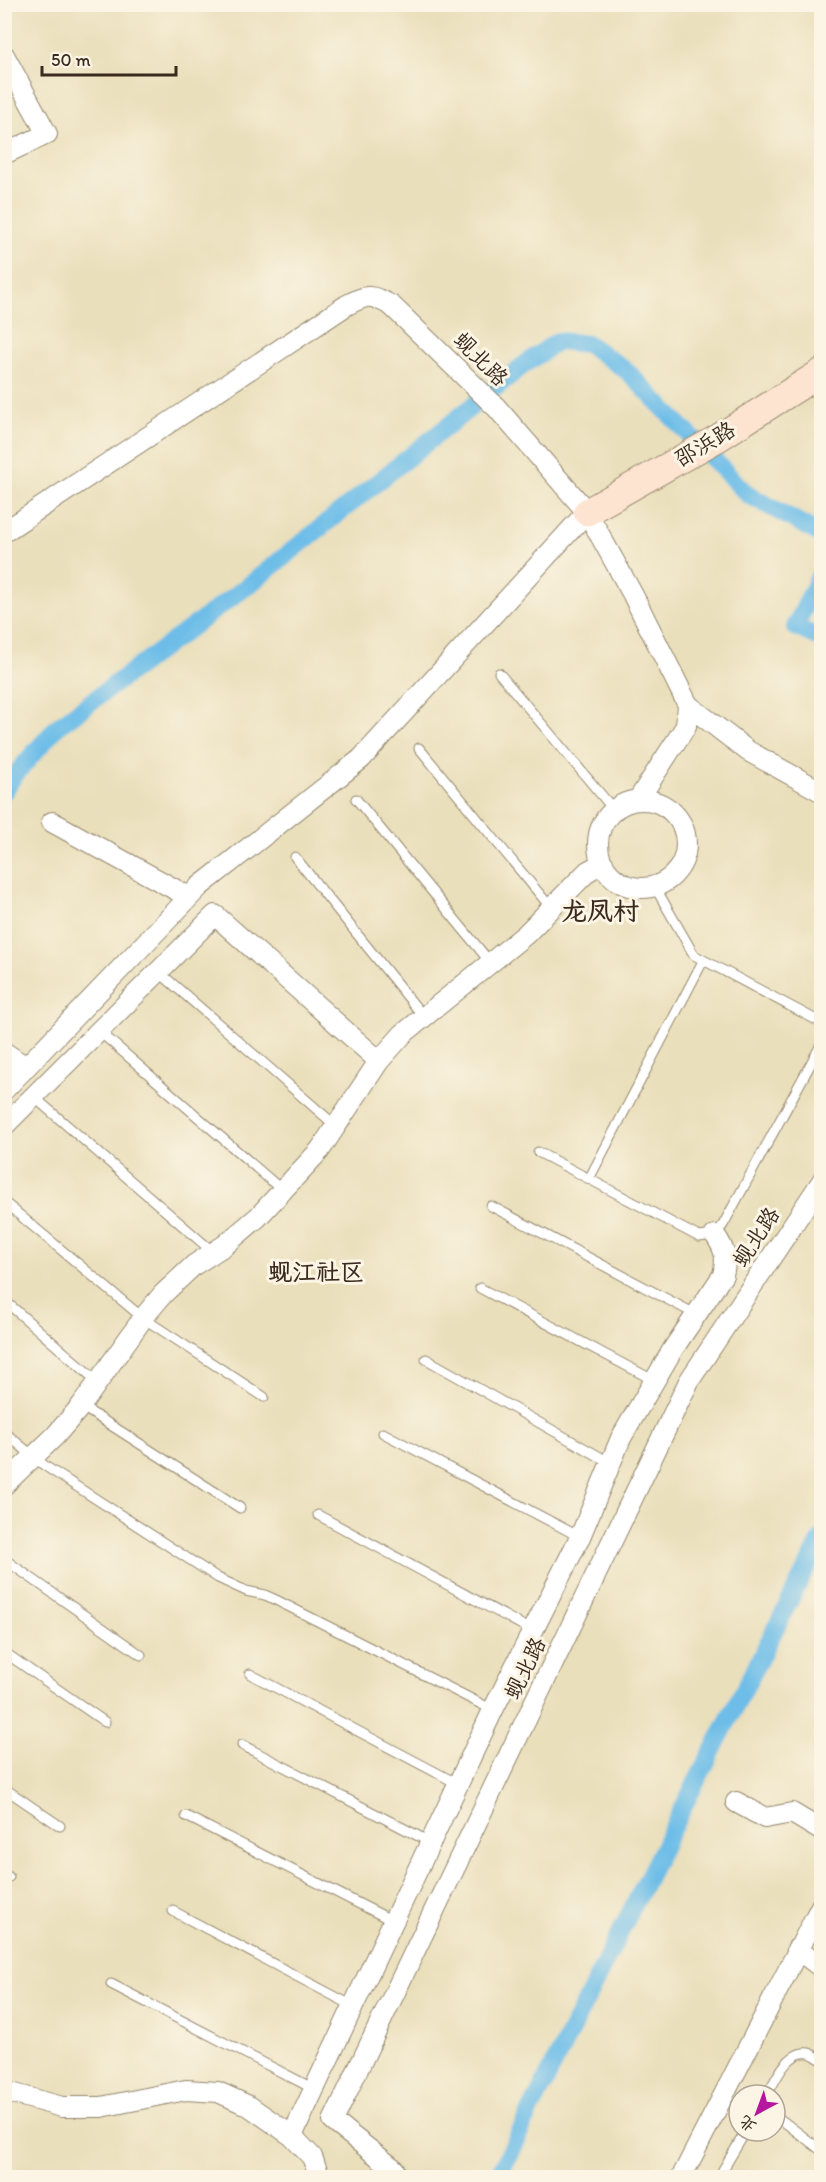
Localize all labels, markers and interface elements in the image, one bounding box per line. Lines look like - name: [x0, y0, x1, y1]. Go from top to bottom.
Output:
- scale bar: [42, 39, 176, 77]
- text: 50 m: [51, 49, 91, 71]
- street label: 蚬北路: [448, 326, 514, 392]
- street label: 邵浜路: [670, 415, 740, 473]
- district label: 龙凤村: [561, 895, 639, 927]
- street label: 蚬北路: [727, 1202, 785, 1272]
- district label: 蚬江社区: [268, 1257, 364, 1286]
- street label: 蚬北路: [498, 1632, 552, 1704]
- north arrow: [727, 2083, 787, 2143]
- text: 北: [735, 2112, 760, 2136]

